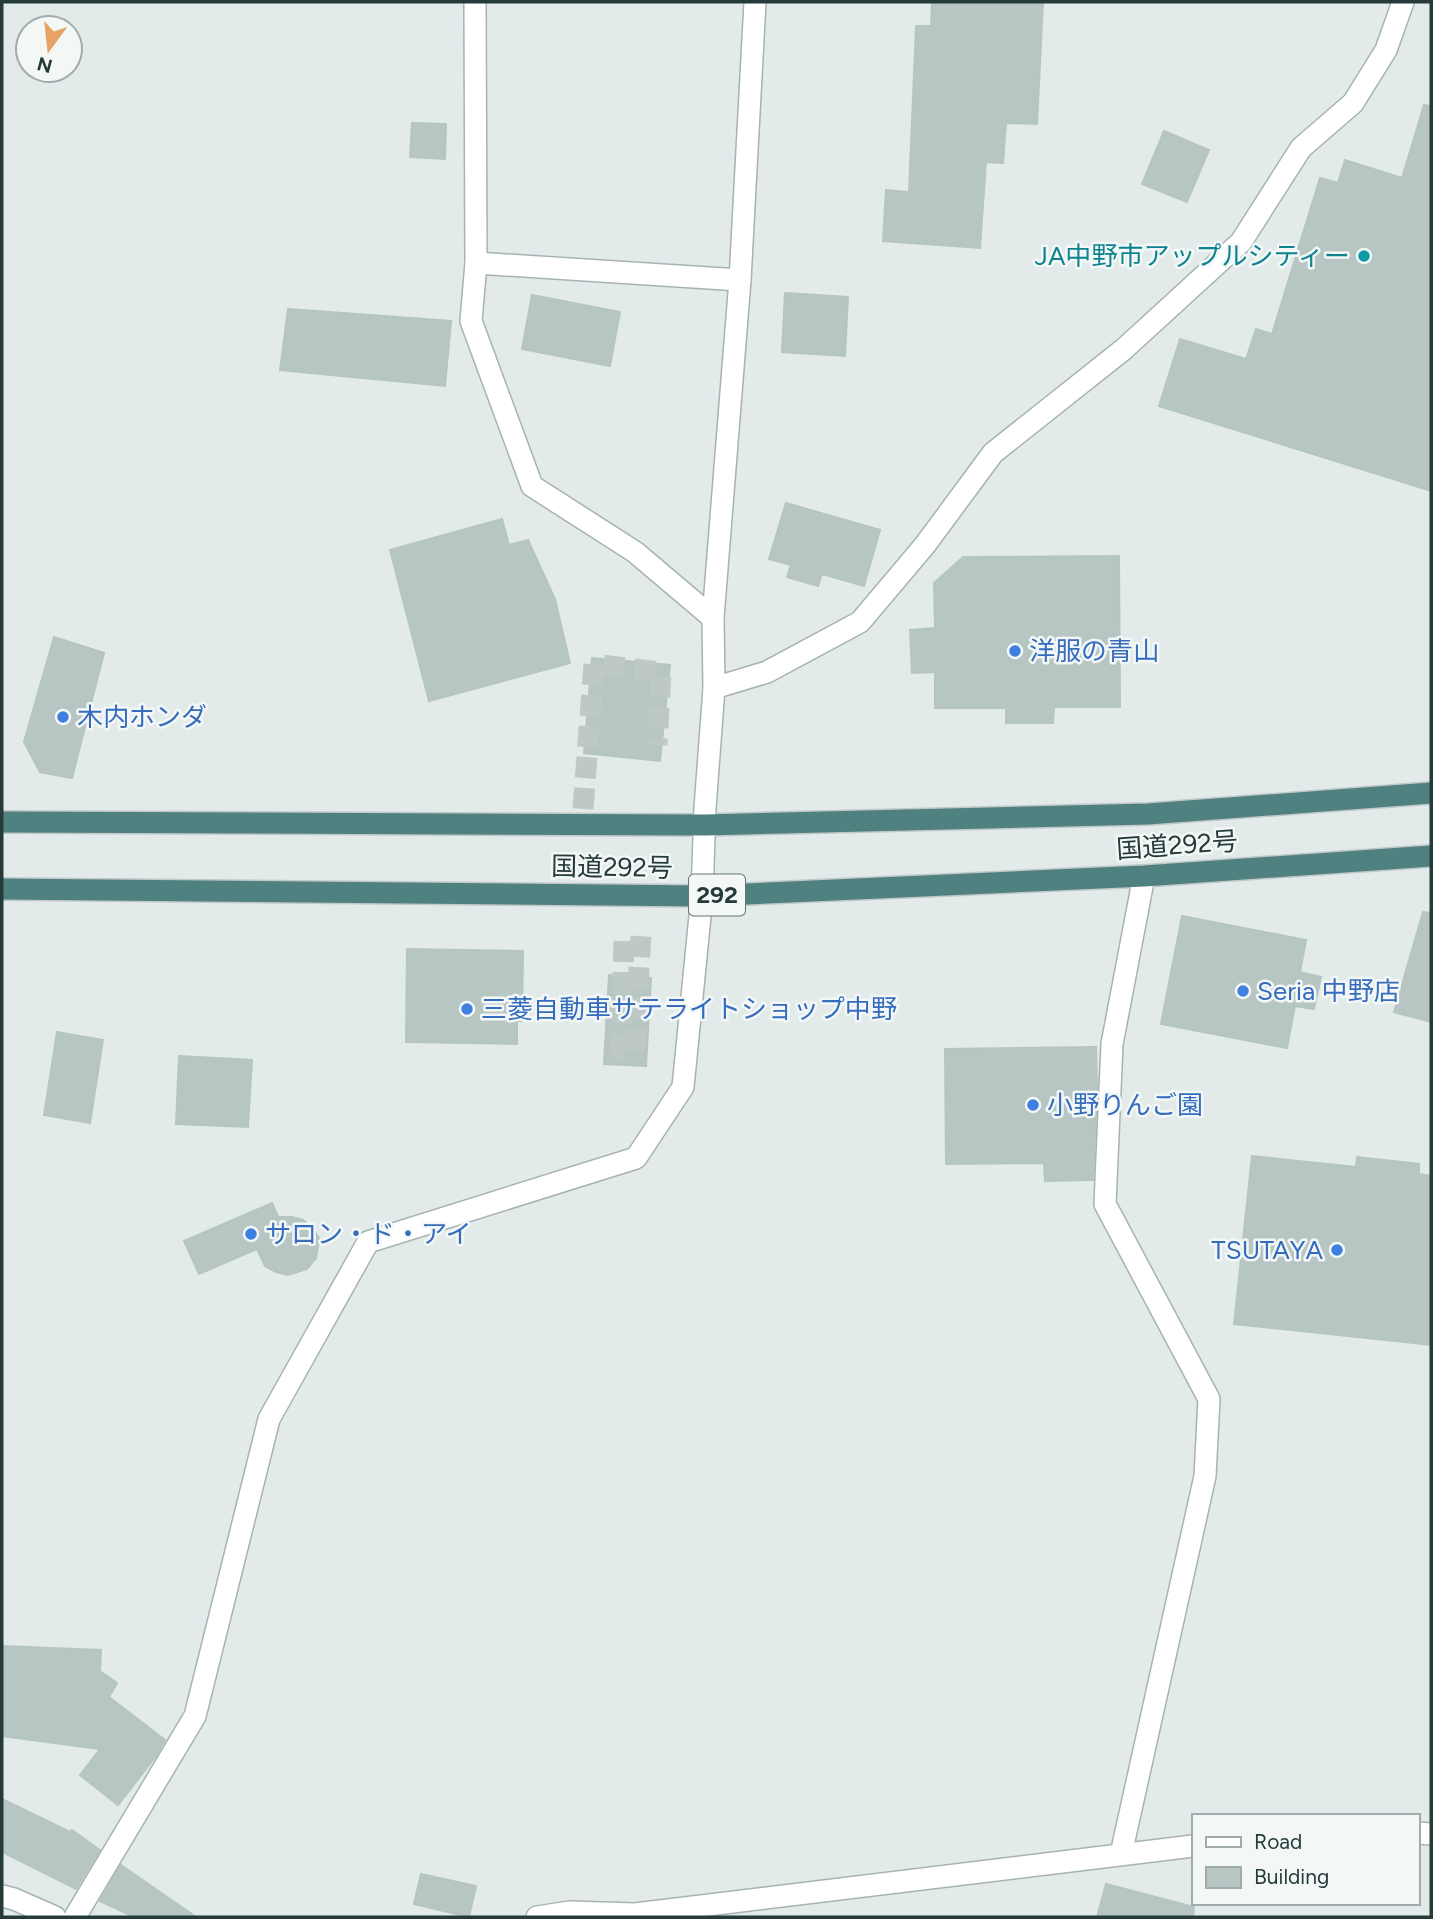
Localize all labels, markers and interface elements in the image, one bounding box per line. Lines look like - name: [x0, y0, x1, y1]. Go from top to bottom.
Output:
- north arrow: [14, 14, 84, 84]
- text: N: [35, 52, 55, 78]
- place label: JA中野市アップルシティー: [1035, 240, 1350, 272]
- marker: JA中野市アップルシティー: [1356, 248, 1372, 264]
- place label: 洋服の青山: [1029, 635, 1159, 667]
- marker: 洋服の青山: [1007, 643, 1023, 659]
- place label: 木内ホンダ: [77, 701, 207, 733]
- marker: 木内ホンダ: [55, 709, 71, 725]
- street label: 国道292号: [1115, 825, 1239, 865]
- street label: 国道292号: [551, 850, 673, 884]
- road number: 292: [689, 874, 745, 916]
- place label: Seria 中野店: [1257, 975, 1400, 1007]
- marker: Seria 中野店: [1235, 983, 1251, 999]
- place label: 三菱自動車サテライトショップ中野: [481, 993, 897, 1025]
- marker: 三菱自動車サテライトショップ中野: [459, 1001, 475, 1017]
- place label: 小野りんご園: [1047, 1089, 1203, 1121]
- marker: 小野りんご園: [1025, 1097, 1041, 1113]
- place label: サロン・ド・アイ: [265, 1218, 472, 1250]
- marker: サロン・ド・アイ: [243, 1226, 259, 1242]
- place label: TSUTAYA: [1211, 1234, 1323, 1266]
- marker: TSUTAYA: [1329, 1242, 1345, 1258]
- legend: [1192, 1814, 1419, 1905]
- text: Road: [1254, 1829, 1302, 1854]
- text: Building: [1254, 1864, 1329, 1889]

